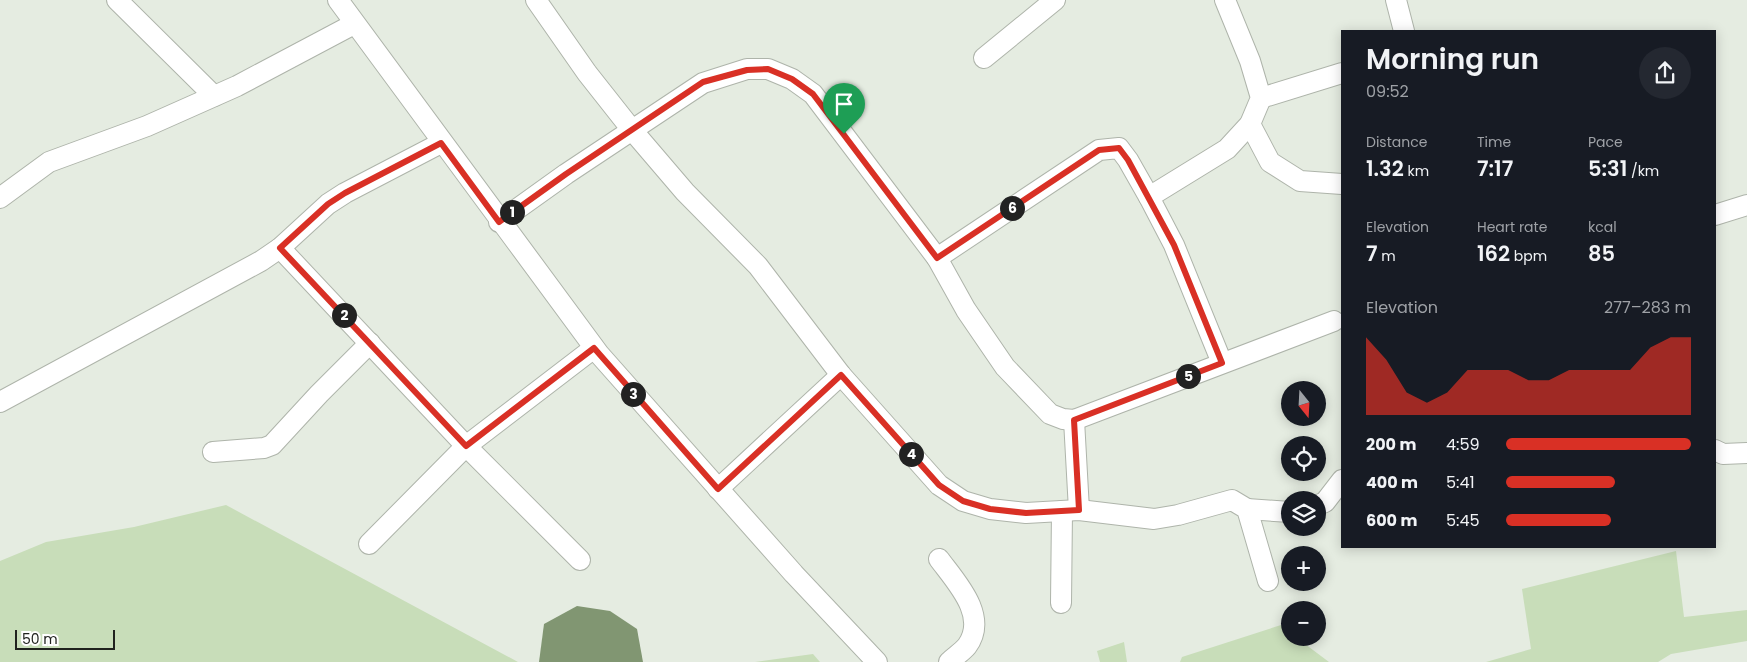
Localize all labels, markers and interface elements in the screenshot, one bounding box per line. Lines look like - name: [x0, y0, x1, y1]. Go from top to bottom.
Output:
- text: Morning run: [1366, 40, 1539, 79]
- button: share: [1639, 47, 1691, 99]
- text: 09:52: [1366, 80, 1409, 103]
- pin: [823, 83, 865, 134]
- icon: arrive: [830, 90, 858, 118]
- text: Distance: [1366, 132, 1427, 152]
- text: Time: [1477, 132, 1511, 152]
- text: Pace: [1588, 132, 1623, 152]
- text: 1.32: [1366, 154, 1404, 183]
- text: 7:17: [1477, 154, 1513, 183]
- text: 5:31: [1588, 154, 1627, 183]
- text: km: [1404, 161, 1429, 181]
- text: /km: [1627, 161, 1659, 181]
- pin: 6: [1000, 196, 1024, 220]
- text: 6: [1008, 198, 1017, 218]
- pin: 1: [500, 200, 524, 224]
- text: 1: [510, 202, 515, 222]
- text: Elevation: [1366, 217, 1429, 237]
- text: Heart rate: [1477, 217, 1547, 237]
- text: kcal: [1588, 217, 1617, 237]
- text: 7: [1366, 239, 1378, 268]
- text: 162: [1477, 239, 1510, 268]
- text: 85: [1588, 239, 1615, 268]
- text: m: [1378, 246, 1396, 266]
- text: bpm: [1510, 246, 1547, 266]
- text: Elevation: [1366, 296, 1438, 319]
- text: 277–283 m: [1604, 296, 1691, 319]
- pin: 2: [332, 302, 356, 328]
- text: 2: [341, 305, 349, 325]
- pin: 5: [1176, 364, 1200, 388]
- text: 5: [1184, 366, 1193, 386]
- north arrow: [1281, 381, 1326, 426]
- map controls: [1281, 381, 1326, 646]
- pin: 3: [620, 382, 646, 406]
- text: 3: [629, 384, 638, 404]
- text: 200 m: [1366, 433, 1416, 456]
- text: 4:59: [1446, 433, 1480, 456]
- button: locate: [1281, 436, 1326, 481]
- pin: 4: [898, 442, 924, 466]
- text: 4: [907, 444, 916, 464]
- text: 400 m: [1366, 471, 1418, 494]
- text: 5:41: [1446, 471, 1475, 494]
- button: layers: [1281, 491, 1326, 536]
- text: 600 m: [1366, 509, 1417, 532]
- text: 5:45: [1446, 509, 1480, 532]
- button: +: [1281, 546, 1326, 591]
- button: −: [1281, 601, 1326, 646]
- scale bar: [15, 627, 115, 650]
- text: 50 m: [22, 629, 58, 649]

